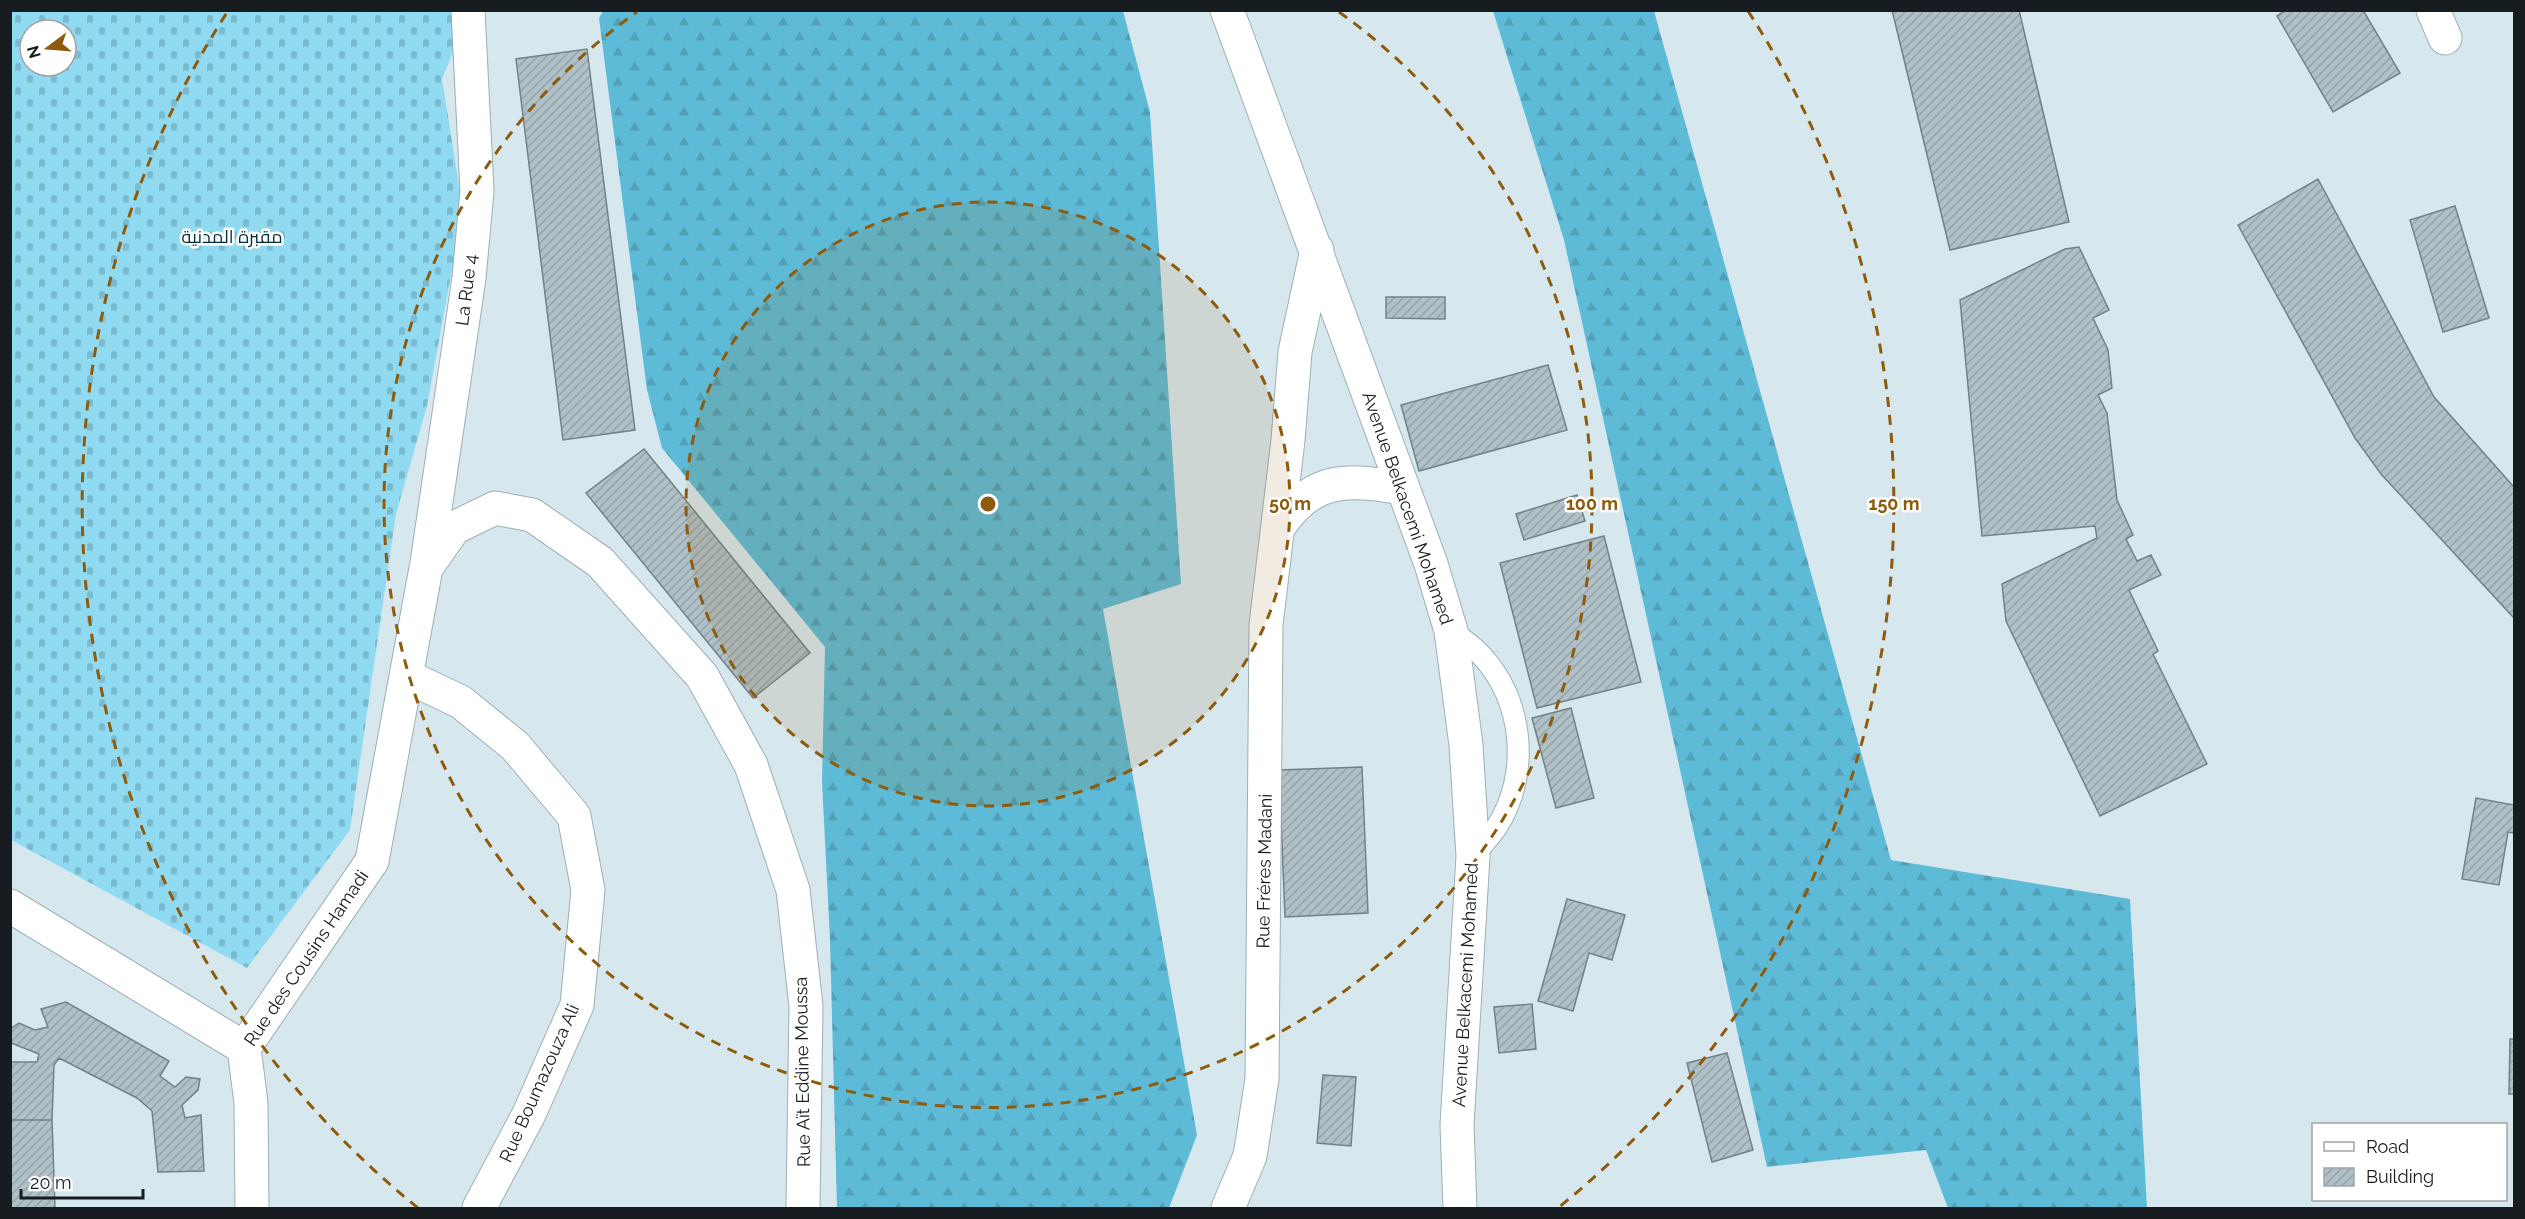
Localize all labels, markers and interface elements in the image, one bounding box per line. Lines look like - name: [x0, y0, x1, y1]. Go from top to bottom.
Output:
- north arrow: [18, 18, 78, 78]
- text: N: [23, 44, 45, 60]
- park label: مقبرة المدنية: [182, 226, 282, 248]
- street label: La Rue 4: [451, 253, 481, 327]
- street label: Avenue Belkacemi Mohamed: [1358, 389, 1458, 627]
- text: 50 m: [1269, 493, 1311, 514]
- text: 100 m: [1566, 493, 1618, 514]
- text: 150 m: [1869, 493, 1920, 514]
- centre of rings: [978, 494, 998, 514]
- street label: Rue Fréres Madani: [1252, 793, 1276, 949]
- street label: Avenue Belkacemi Mohamed: [1448, 862, 1482, 1108]
- street label: Rue des Cousins Hamadi: [239, 866, 373, 1050]
- street label: Rue Aït Eddine Moussa: [790, 977, 814, 1167]
- street label: Rue Boumazouza Ali: [495, 1001, 583, 1165]
- legend: [2312, 1123, 2507, 1201]
- text: Road: [2366, 1136, 2409, 1157]
- scale bar: [21, 1162, 142, 1200]
- text: Building: [2366, 1166, 2434, 1187]
- text: 20 m: [30, 1172, 72, 1193]

